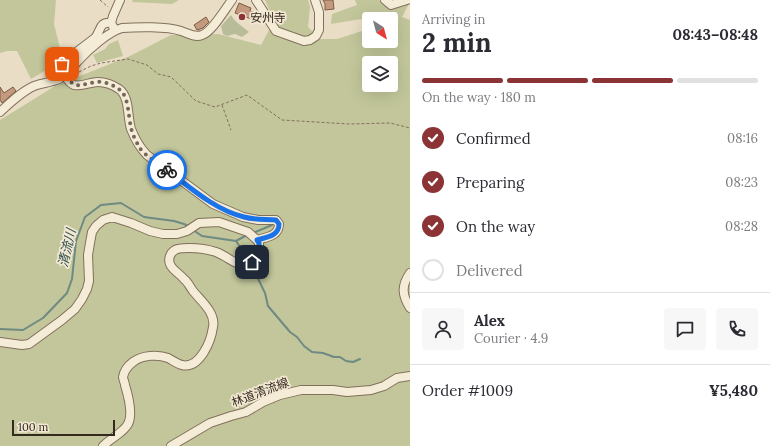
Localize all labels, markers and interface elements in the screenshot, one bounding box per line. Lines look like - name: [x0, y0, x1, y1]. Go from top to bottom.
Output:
- place label: 安州寺: [250, 10, 286, 25]
- text: Arriving in: [422, 11, 485, 28]
- marker: 安州寺: [237, 12, 247, 22]
- north arrow: [362, 12, 398, 48]
- map controls: [362, 12, 398, 92]
- text: 08:43–08:48: [672, 25, 758, 44]
- text: 2 min: [422, 26, 492, 59]
- pin: [45, 47, 79, 81]
- icon: bag: [51, 53, 73, 75]
- button: layers: [362, 56, 398, 92]
- text: On the way · 180 m: [422, 89, 536, 106]
- icon: check: [422, 127, 444, 149]
- text: Confirmed: [456, 129, 531, 148]
- text: 08:16: [727, 130, 758, 147]
- courier: [147, 150, 187, 190]
- icon: bike: [156, 159, 178, 181]
- icon: check: [422, 171, 444, 193]
- text: Preparing: [456, 173, 524, 192]
- text: 08:23: [725, 174, 758, 191]
- icon: check: [422, 215, 444, 237]
- text: On the way: [456, 217, 535, 236]
- text: 08:28: [725, 218, 758, 235]
- water label: 清流川: [54, 225, 80, 269]
- pin: [235, 245, 269, 279]
- icon: home: [241, 251, 263, 273]
- text: Delivered: [456, 261, 523, 280]
- button: person: [422, 308, 464, 350]
- button: chat: [664, 308, 706, 350]
- button: phone: [716, 308, 758, 350]
- text: Alex: [474, 311, 505, 330]
- text: Courier · 4.9: [474, 330, 548, 347]
- street label: 林道清流線: [229, 374, 291, 410]
- text: Order #1009: [422, 381, 513, 400]
- text: ¥5,480: [709, 381, 758, 400]
- scale bar: [12, 418, 115, 437]
- text: 100 m: [18, 420, 48, 434]

